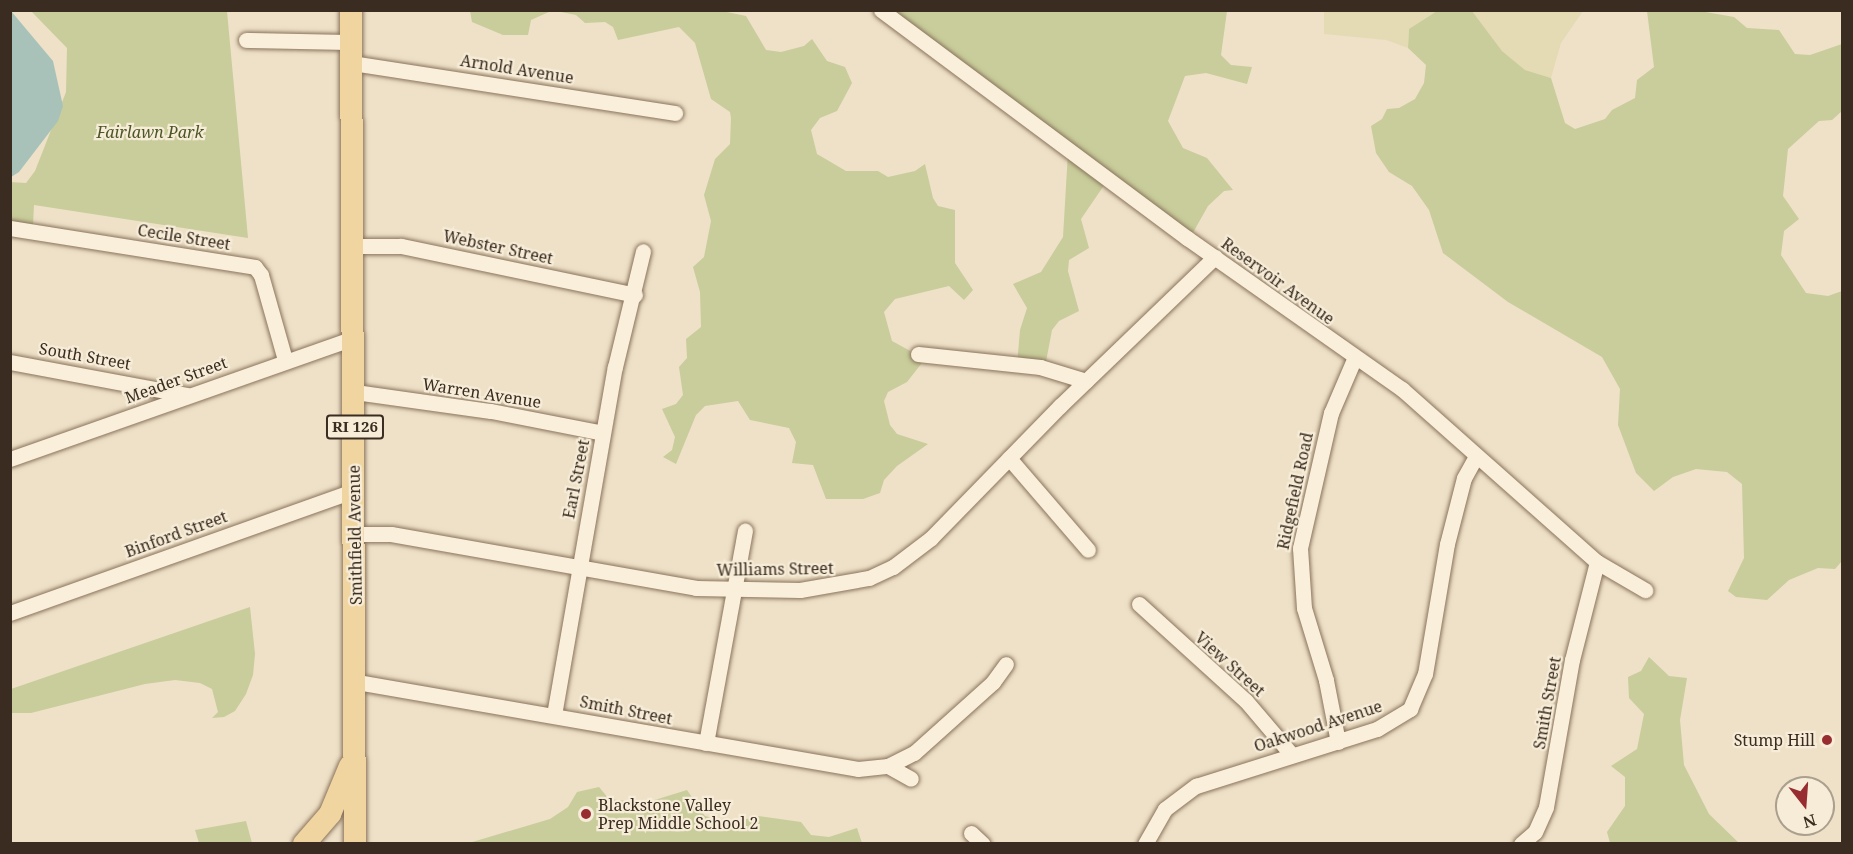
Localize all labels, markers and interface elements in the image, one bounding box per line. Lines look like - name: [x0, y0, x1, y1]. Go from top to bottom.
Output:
- street label: Arnold Avenue: [459, 51, 575, 87]
- park label: Fairlawn Park: [96, 122, 204, 142]
- street label: Cecile Street: [136, 220, 232, 254]
- street label: Webster Street: [441, 226, 555, 268]
- street label: Reservoir Avenue: [1218, 234, 1338, 328]
- street label: South Street: [38, 338, 132, 374]
- street label: Meader Street: [122, 353, 230, 407]
- street label: Warren Avenue: [421, 374, 543, 412]
- road number: RI 126: [325, 415, 385, 439]
- street label: Ridgefield Road: [1273, 431, 1317, 551]
- street label: Earl Street: [559, 438, 593, 520]
- street label: Smithfield Avenue: [344, 465, 366, 605]
- street label: Binford Street: [122, 507, 230, 561]
- street label: Williams Street: [716, 558, 834, 580]
- street label: View Street: [1191, 628, 1269, 700]
- street label: Smith Street: [1529, 655, 1565, 751]
- street label: Smith Street: [578, 692, 674, 728]
- street label: Oakwood Avenue: [1251, 696, 1385, 756]
- place label: Stump Hill: [1734, 730, 1815, 750]
- marker: Stump Hill: [1820, 733, 1834, 747]
- north arrow: [1775, 776, 1835, 836]
- place label: Blackstone Valley Prep Middle School 2: [598, 795, 758, 833]
- marker: Blackstone Valley Prep Middle School 2: [579, 807, 593, 821]
- text: N: [1800, 809, 1819, 834]

